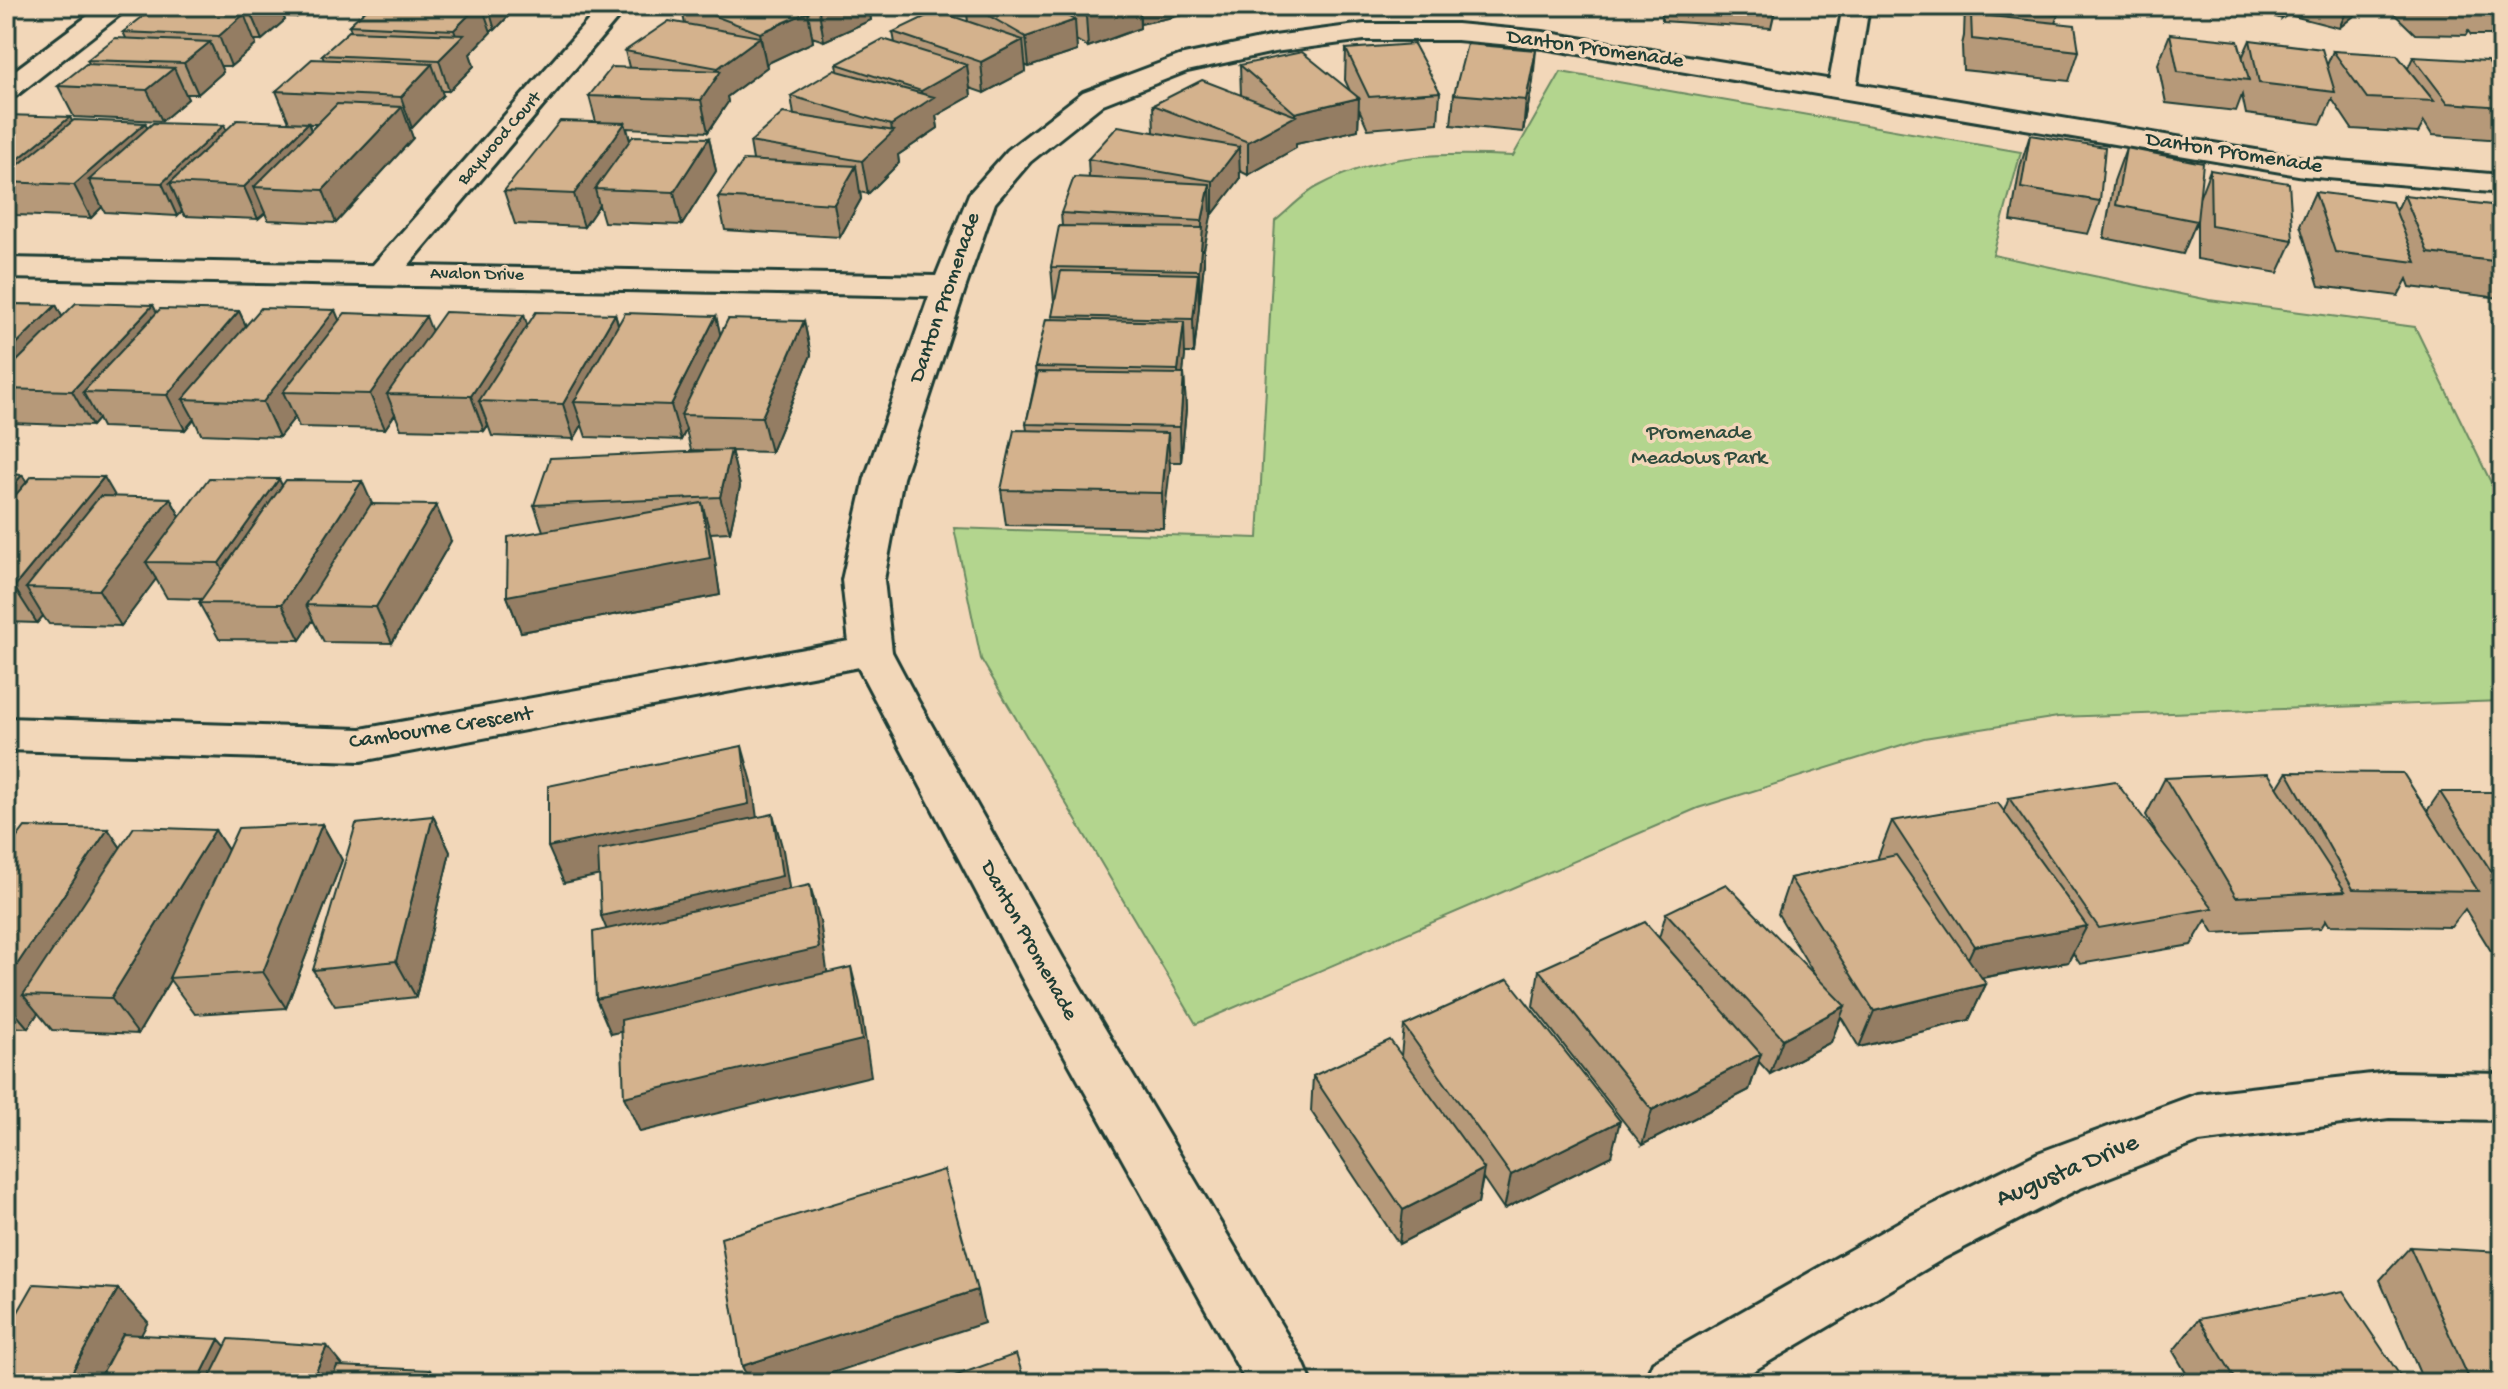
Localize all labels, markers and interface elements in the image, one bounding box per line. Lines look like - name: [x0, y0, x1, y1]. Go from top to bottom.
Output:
- street label: Danton Promenade: [1503, 24, 1686, 75]
- street label: Baywood Court: [453, 87, 547, 191]
- street label: Danton Promenade: [2142, 127, 2325, 181]
- street label: Danton Promenade: [904, 209, 988, 388]
- street label: Avalon Drive: [430, 264, 525, 286]
- park label: Promenade Meadows Park: [1631, 421, 1769, 472]
- street label: Cambourne Crescent: [347, 701, 537, 756]
- street label: Danton Promenade: [972, 855, 1083, 1026]
- street label: Augusta Drive: [1992, 1128, 2145, 1216]

